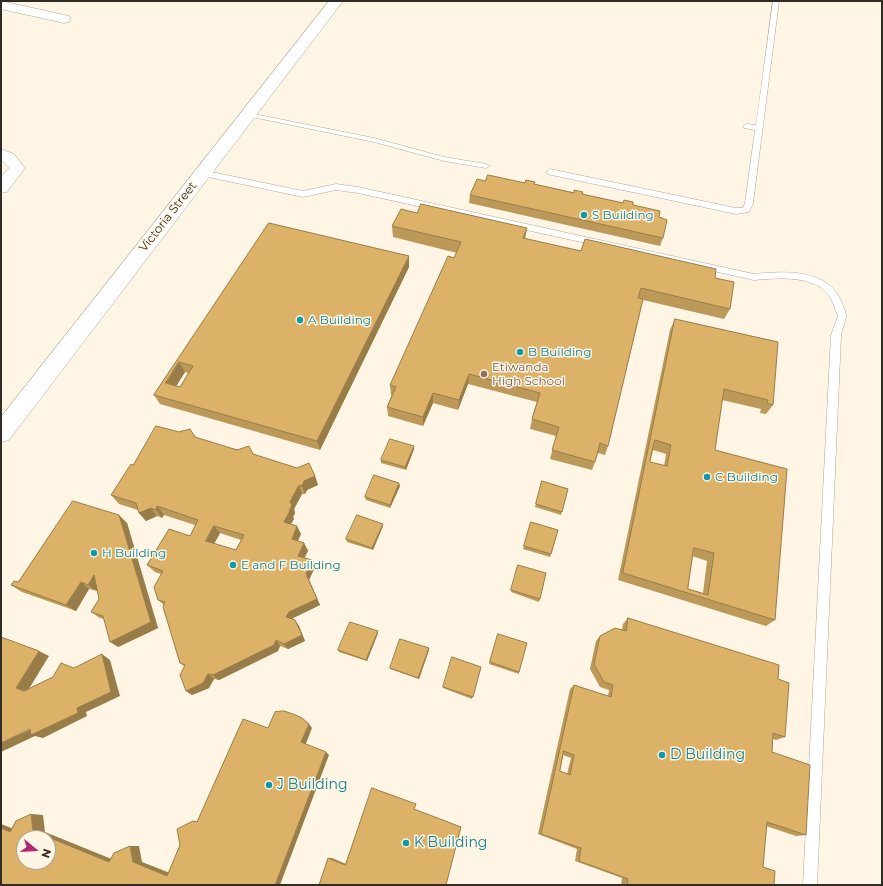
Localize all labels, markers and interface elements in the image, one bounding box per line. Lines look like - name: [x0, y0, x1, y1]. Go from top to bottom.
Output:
- street label: Victoria Street: [136, 179, 200, 255]
- place label: S Building: [592, 208, 654, 222]
- marker: S Building: [579, 210, 589, 220]
- place label: A Building: [308, 313, 371, 327]
- marker: A Building: [295, 315, 305, 325]
- place label: B Building: [528, 345, 591, 359]
- marker: B Building: [515, 347, 525, 357]
- place label: Etiwanda High School: [492, 360, 565, 388]
- marker: Etiwanda High School: [479, 369, 489, 379]
- place label: C Building: [715, 470, 778, 484]
- marker: C Building: [702, 472, 712, 482]
- place label: H Building: [102, 546, 166, 560]
- marker: H Building: [89, 548, 99, 558]
- place label: E and F Building: [241, 558, 341, 572]
- marker: E and F Building: [228, 560, 238, 570]
- place label: D Building: [670, 747, 745, 763]
- marker: D Building: [657, 750, 667, 760]
- place label: J Building: [277, 777, 347, 793]
- marker: J Building: [264, 780, 274, 790]
- north arrow: [16, 830, 56, 870]
- place label: K Building: [414, 835, 487, 851]
- marker: K Building: [401, 838, 411, 848]
- text: N: [38, 847, 54, 860]

